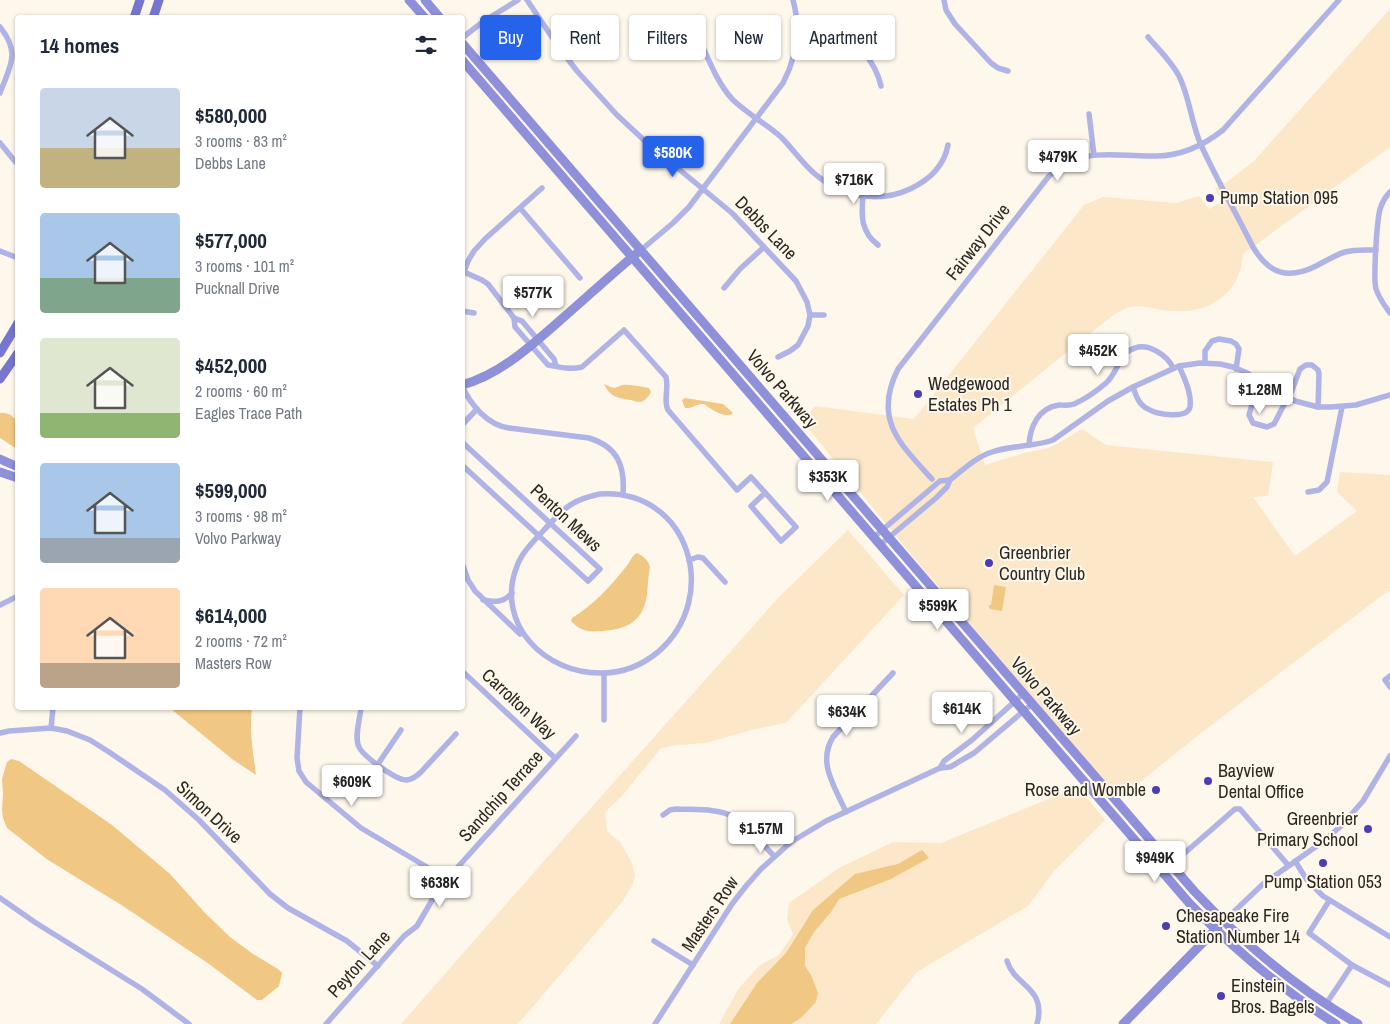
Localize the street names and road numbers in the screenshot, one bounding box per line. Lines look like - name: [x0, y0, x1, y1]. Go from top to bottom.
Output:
- street label: Debbs Lane: [730, 190, 803, 265]
- street label: Fairway Drive: [940, 198, 1016, 285]
- street label: Volvo Parkway: [741, 344, 824, 434]
- street label: Penton Mews: [525, 478, 608, 557]
- street label: Volvo Parkway: [1005, 651, 1088, 741]
- street label: Carrolton Way: [477, 663, 563, 745]
- street label: Sandchip Terrace: [453, 744, 549, 847]
- street label: Simon Drive: [171, 775, 248, 849]
- street label: Masters Row: [675, 871, 744, 956]
- street label: Peyton Lane: [322, 925, 396, 1003]

